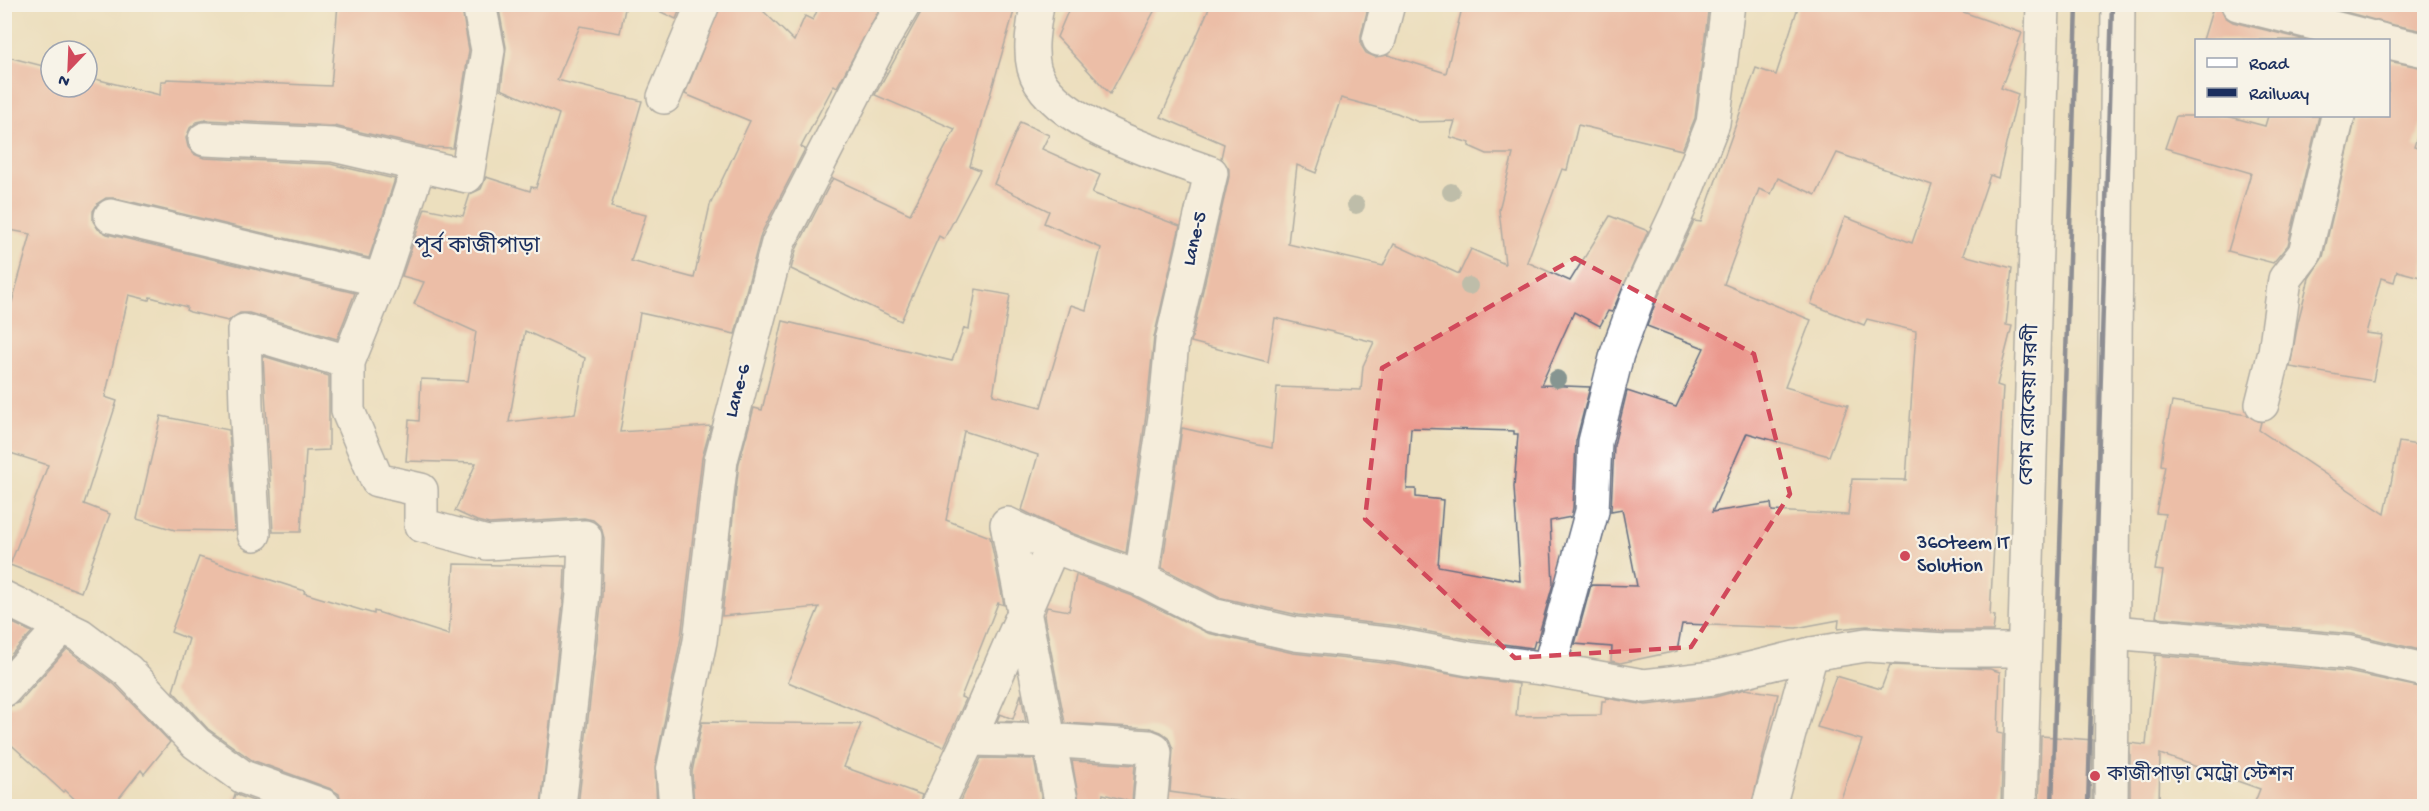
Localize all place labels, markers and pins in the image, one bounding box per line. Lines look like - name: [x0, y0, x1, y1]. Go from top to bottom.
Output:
- place label: 360teem IT Solution: [1916, 533, 2010, 579]
- marker: 360teem IT Solution: [1898, 549, 1912, 563]
- place label: কাজীপাড়া মেট্রো স্টেশন: [2106, 761, 2295, 788]
- marker: কাজীপাড়া মেট্রো স্টেশন: [2088, 769, 2102, 783]

